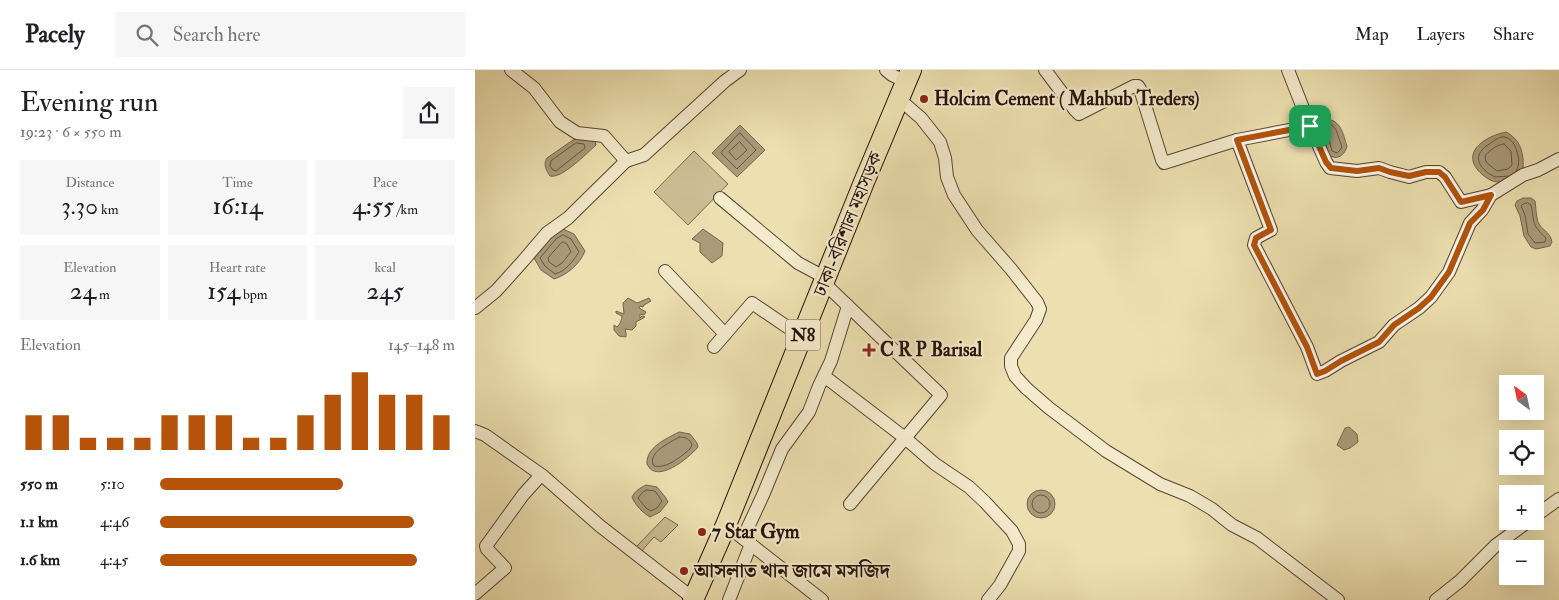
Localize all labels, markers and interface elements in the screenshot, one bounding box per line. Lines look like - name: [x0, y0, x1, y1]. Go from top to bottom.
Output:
- search box: [115, 12, 465, 57]
- text: Pacely: [25, 19, 85, 50]
- icon: search: [133, 21, 161, 49]
- text: Search here: [173, 23, 261, 47]
- text: Map: [1355, 23, 1389, 46]
- text: Layers: [1417, 23, 1465, 46]
- text: Share: [1493, 23, 1534, 46]
- text: Evening run: [20, 85, 158, 120]
- button: share: [403, 87, 455, 139]
- place label: Holcim Cement ( Mahbub Treders): [934, 87, 1200, 111]
- marker: Holcim Cement ( Mahbub Treders): [918, 93, 930, 105]
- pin: [1289, 105, 1331, 147]
- icon: arrive: [1296, 112, 1324, 140]
- text: 19:23 · 6 × 550 m: [20, 122, 122, 142]
- street label: ঢাকা-বরিশাল মহাসড়ক: [808, 148, 888, 301]
- text: Distance: [65, 174, 114, 191]
- text: Time: [222, 174, 253, 191]
- text: Pace: [373, 174, 398, 191]
- text: 3.30: [61, 191, 98, 222]
- text: 16:14: [212, 191, 262, 222]
- text: 4:55: [352, 191, 394, 222]
- text: km: [98, 201, 119, 218]
- text: /km: [394, 201, 418, 218]
- text: Elevation: [63, 259, 117, 276]
- text: Heart rate: [209, 259, 266, 276]
- text: kcal: [374, 259, 396, 276]
- text: 24: [70, 276, 96, 307]
- text: 154: [207, 276, 240, 307]
- text: 245: [367, 276, 404, 307]
- text: m: [96, 286, 110, 303]
- text: bpm: [240, 286, 268, 303]
- road number: N8: [785, 320, 821, 350]
- text: Elevation: [20, 335, 81, 355]
- text: 145–148 m: [388, 335, 455, 355]
- place label: C R P Barisal: [880, 338, 982, 362]
- marker: C R P Barisal: [862, 343, 876, 357]
- north arrow: [1499, 375, 1544, 420]
- map controls: [1499, 375, 1544, 585]
- button: locate: [1499, 430, 1544, 475]
- text: 550 m: [20, 474, 58, 494]
- text: 5:10: [100, 474, 125, 494]
- button: +: [1499, 485, 1544, 530]
- text: 1.1 km: [20, 512, 58, 532]
- text: 4:46: [100, 512, 129, 532]
- place label: 7 Star Gym: [712, 520, 800, 545]
- marker: 7 Star Gym: [696, 526, 708, 538]
- button: −: [1499, 540, 1544, 585]
- text: 1.6 km: [20, 550, 60, 570]
- text: 4:45: [100, 550, 128, 570]
- place label: আসলাত খান জামে মসজিদ: [693, 559, 892, 583]
- marker: আসলাত খান জামে মসজিদ: [678, 565, 690, 577]

